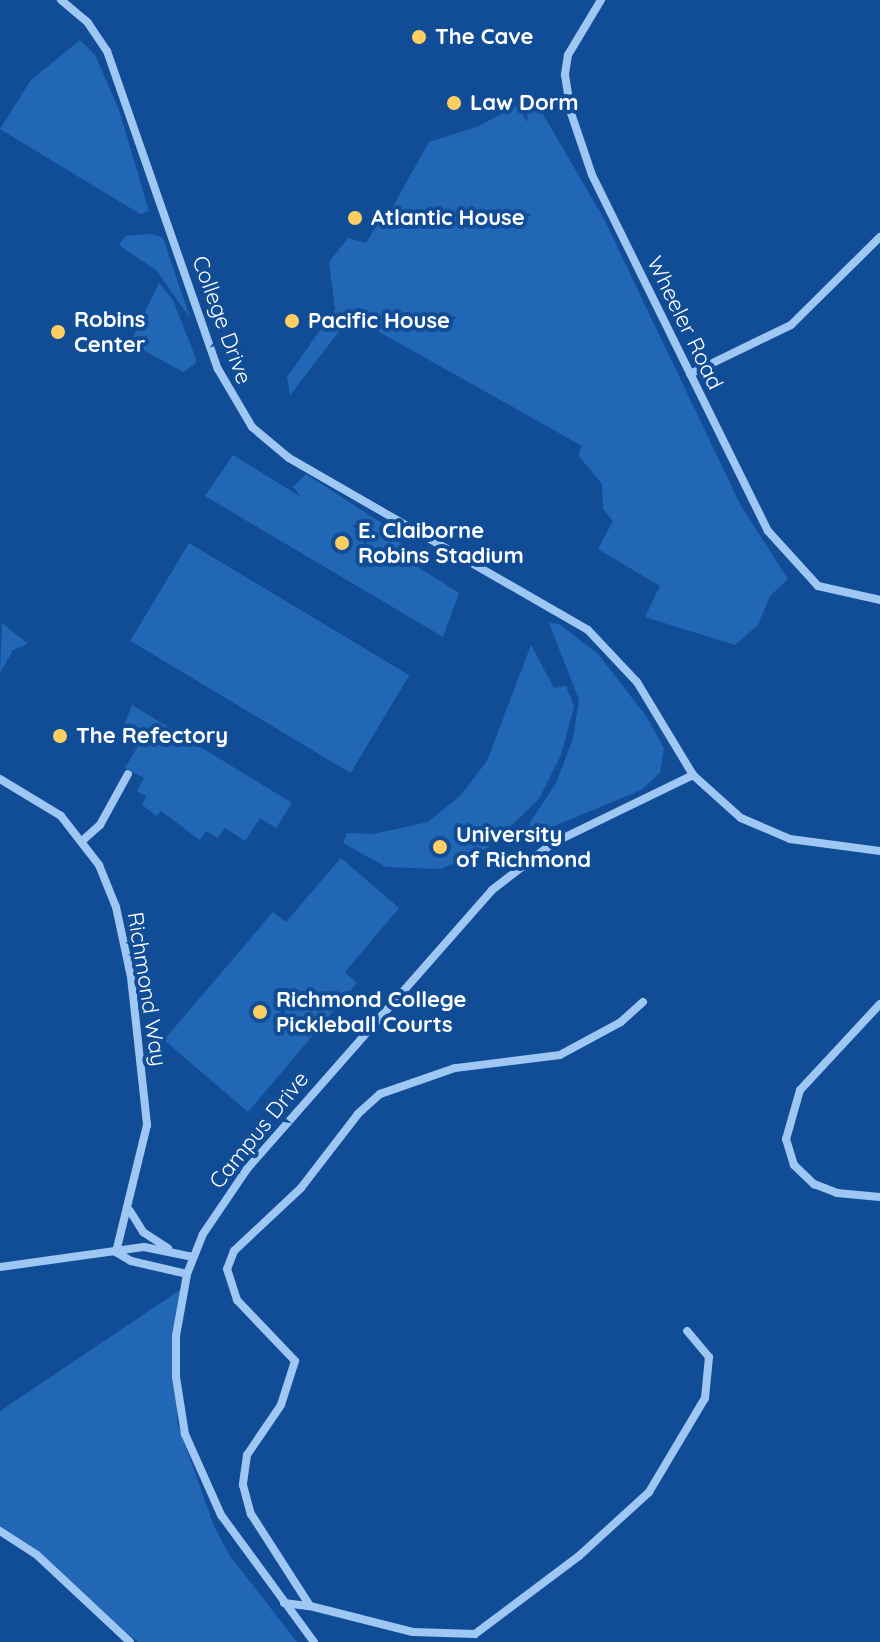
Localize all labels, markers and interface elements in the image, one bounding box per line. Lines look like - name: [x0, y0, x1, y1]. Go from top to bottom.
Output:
- place label: The Cave: [435, 24, 533, 50]
- marker: The Cave: [410, 28, 428, 46]
- place label: Law Dorm: [470, 90, 579, 116]
- marker: Law Dorm: [445, 94, 463, 112]
- place label: Atlantic House: [371, 205, 525, 231]
- marker: Atlantic House: [346, 209, 364, 227]
- street label: College Drive: [187, 252, 257, 388]
- street label: Wheeler Road: [641, 252, 729, 394]
- place label: Robins Center: [74, 306, 145, 358]
- place label: Pacific House: [308, 308, 450, 334]
- marker: Pacific House: [283, 312, 301, 330]
- marker: Robins Center: [49, 323, 67, 341]
- place label: E. Claiborne Robins Stadium: [358, 517, 524, 568]
- marker: E. Claiborne Robins Stadium: [333, 534, 351, 552]
- place label: The Refectory: [76, 723, 228, 749]
- marker: The Refectory: [51, 727, 69, 745]
- place label: University of Richmond: [456, 821, 591, 872]
- marker: University of Richmond: [431, 838, 449, 856]
- street label: Richmond Way: [122, 910, 172, 1068]
- place label: Richmond College Pickleball Courts: [276, 986, 466, 1038]
- marker: Richmond College Pickleball Courts: [251, 1003, 269, 1021]
- street label: Campus Drive: [204, 1066, 314, 1194]

